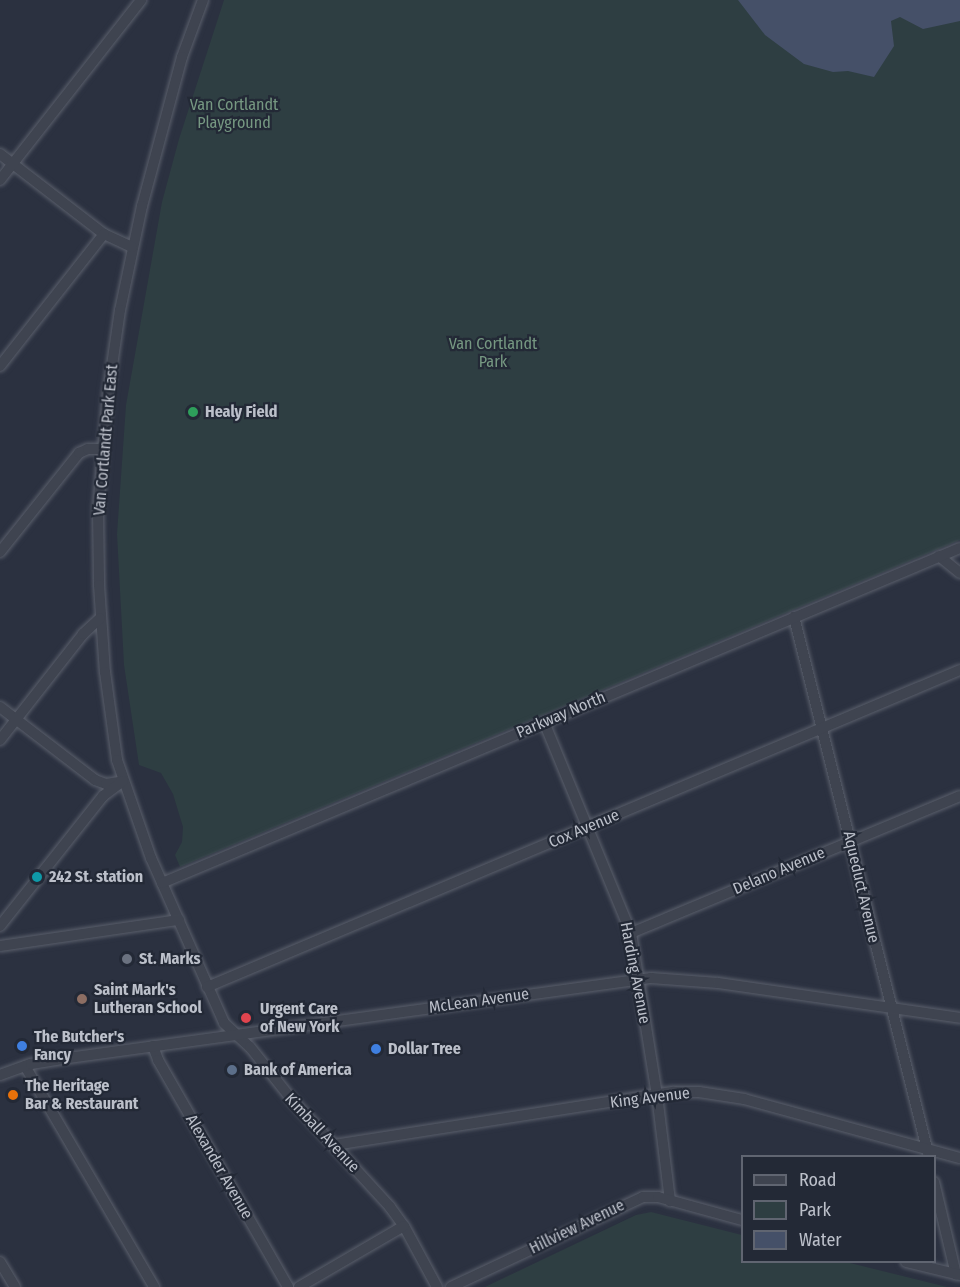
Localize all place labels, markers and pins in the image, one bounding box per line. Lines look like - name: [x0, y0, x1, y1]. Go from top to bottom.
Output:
- place label: Healy Field: [205, 402, 278, 422]
- marker: Healy Field: [186, 405, 200, 419]
- place label: 242 St. station: [49, 867, 143, 887]
- marker: 242 St. station: [30, 870, 44, 884]
- place label: St. Marks: [139, 949, 200, 969]
- marker: St. Marks: [120, 952, 134, 966]
- place label: Saint Mark's Lutheran School: [94, 980, 202, 1018]
- marker: Saint Mark's Lutheran School: [75, 992, 89, 1006]
- place label: Urgent Care of New York: [260, 999, 339, 1037]
- marker: Urgent Care of New York: [237, 1009, 255, 1027]
- place label: The Butcher's Fancy: [34, 1027, 124, 1065]
- marker: The Butcher's Fancy: [15, 1039, 29, 1053]
- place label: Dollar Tree: [388, 1039, 461, 1059]
- marker: Dollar Tree: [369, 1042, 383, 1056]
- place label: Bank of America: [244, 1060, 352, 1080]
- marker: Bank of America: [225, 1063, 239, 1077]
- place label: The Heritage Bar & Restaurant: [25, 1076, 138, 1114]
- marker: The Heritage Bar & Restaurant: [6, 1088, 20, 1102]

